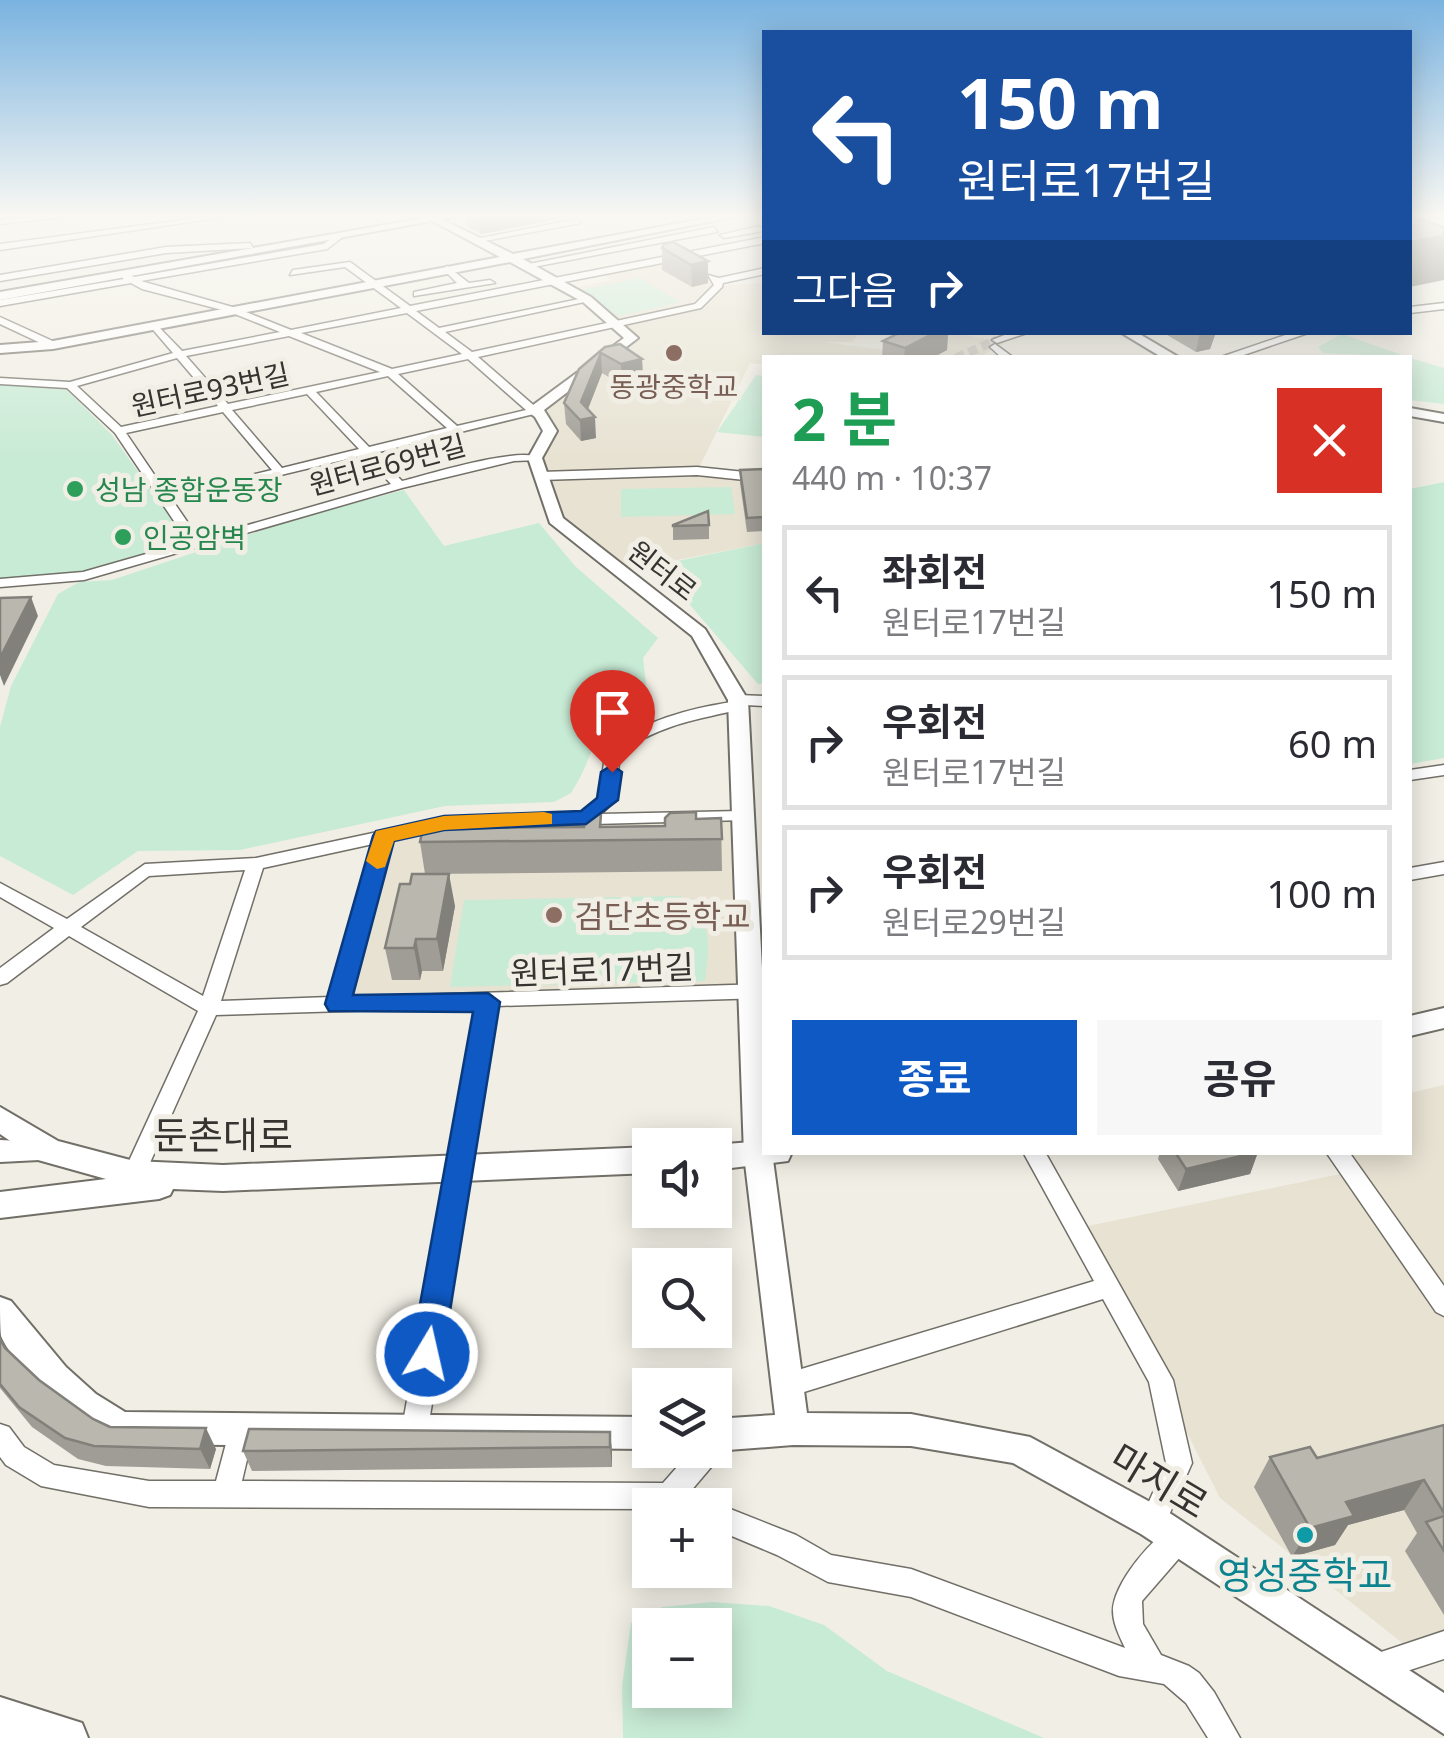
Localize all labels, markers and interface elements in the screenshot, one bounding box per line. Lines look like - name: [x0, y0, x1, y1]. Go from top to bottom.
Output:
- text: 150 m: [957, 54, 1164, 150]
- icon: left: [792, 70, 922, 200]
- text: 원터로17번길: [957, 149, 1215, 210]
- icon: right: [917, 260, 972, 315]
- text: 그다음: [792, 263, 897, 315]
- marker: 동광중학교: [663, 342, 685, 364]
- street label: 원터로93번길: [127, 354, 293, 424]
- place label: 동광중학교: [610, 367, 738, 405]
- text: 2 분: [792, 377, 897, 459]
- button: close: [1277, 388, 1382, 493]
- street label: 원터로69번길: [304, 425, 470, 503]
- text: 440 m · 10:37: [792, 456, 992, 499]
- place label: 성남 종합운동장: [95, 470, 283, 508]
- marker: 성남 종합운동장: [64, 478, 86, 500]
- place label: 인공암벽: [143, 518, 246, 556]
- marker: 인공암벽: [112, 526, 134, 548]
- street label: 원터로: [621, 531, 705, 609]
- text: 좌회전: [882, 545, 987, 597]
- icon: left: [797, 565, 852, 620]
- text: 150 m: [1266, 567, 1377, 619]
- text: 원터로17번길: [882, 600, 1066, 643]
- pin: [570, 670, 655, 773]
- icon: arrive: [585, 685, 640, 740]
- text: 우회전: [882, 695, 987, 747]
- icon: right: [797, 715, 852, 770]
- text: 60 m: [1288, 717, 1377, 769]
- text: 원터로17번길: [882, 750, 1066, 793]
- text: 우회전: [882, 845, 987, 897]
- icon: right: [797, 865, 852, 920]
- text: 100 m: [1266, 867, 1377, 919]
- place label: 검단초등학교: [574, 894, 751, 937]
- text: 원터로29번길: [882, 900, 1066, 943]
- marker: 검단초등학교: [543, 904, 565, 926]
- street label: 원터로17번길: [509, 944, 695, 994]
- button: 종료: [792, 1020, 1077, 1135]
- button: 공유: [1097, 1020, 1382, 1135]
- street label: 둔촌대로: [153, 1108, 293, 1160]
- map controls: [632, 1128, 732, 1708]
- button: sound: [632, 1128, 732, 1228]
- button: search: [632, 1248, 732, 1348]
- position arrow: [375, 1302, 479, 1406]
- button: layers: [632, 1368, 732, 1468]
- street label: 마지로: [1102, 1431, 1218, 1529]
- button: +: [632, 1488, 732, 1588]
- marker: 영성중학교: [1294, 1524, 1316, 1546]
- place label: 영성중학교: [1218, 1548, 1392, 1600]
- button: −: [632, 1608, 732, 1708]

